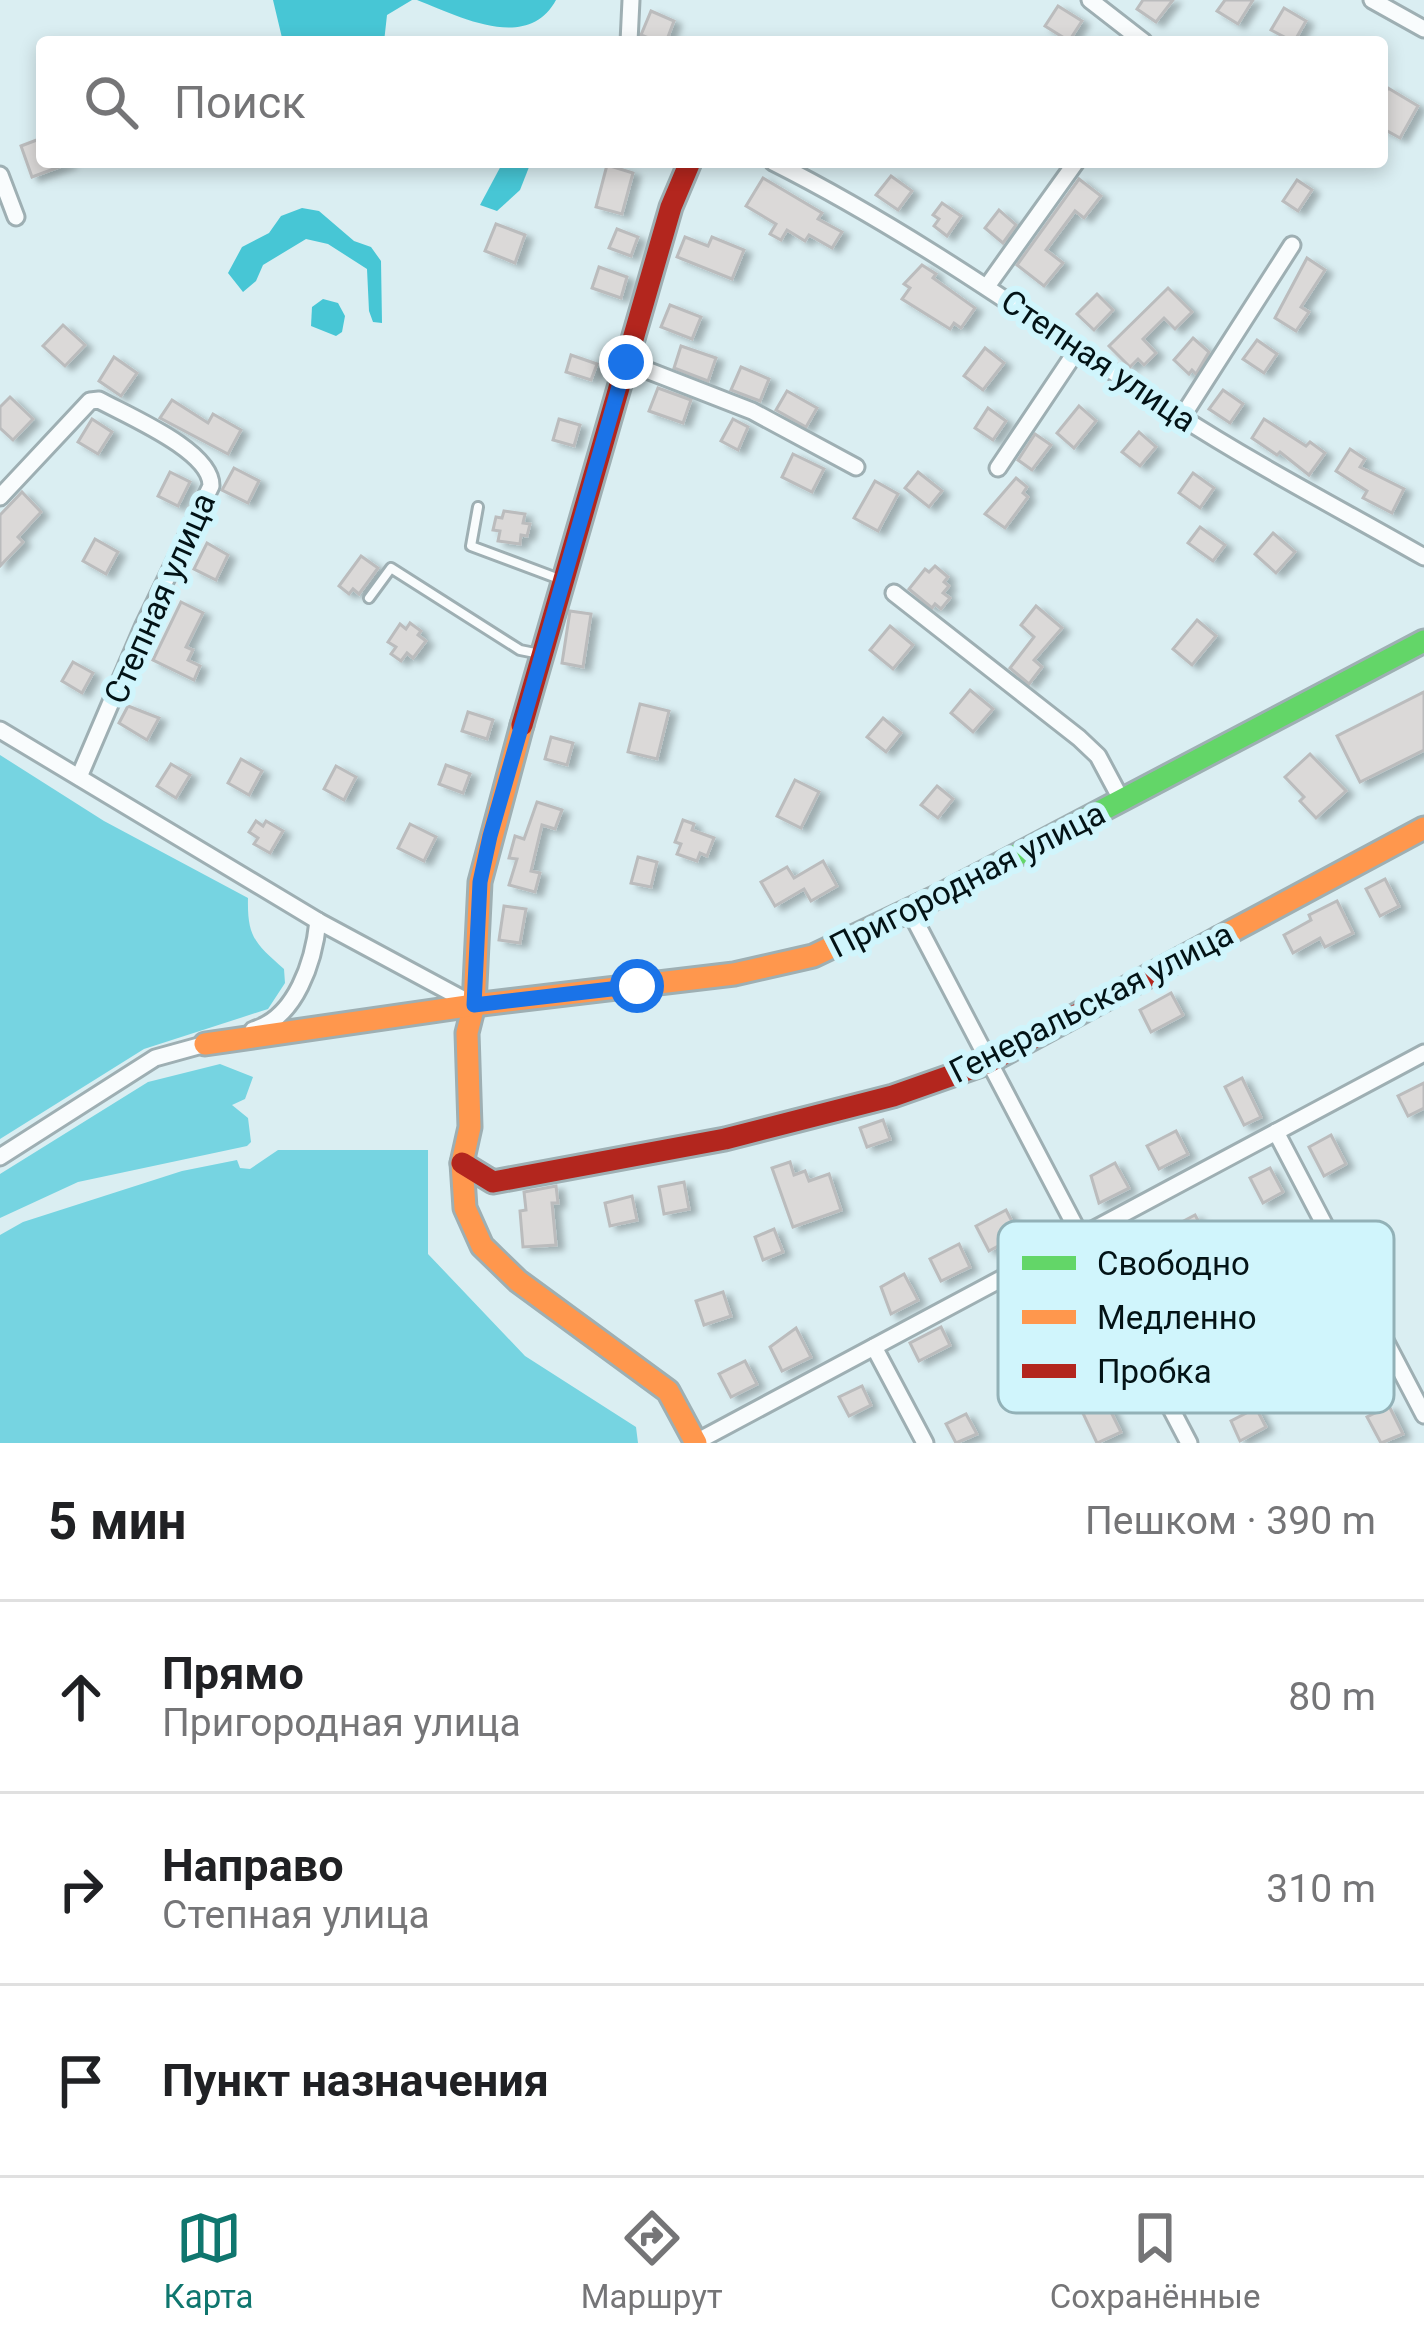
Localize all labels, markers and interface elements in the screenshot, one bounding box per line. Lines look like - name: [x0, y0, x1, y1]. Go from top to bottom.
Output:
- search box: [36, 36, 1388, 168]
- icon: search: [78, 69, 144, 135]
- text: Поиск: [174, 76, 306, 129]
- street label: Степная улица: [994, 281, 1204, 440]
- route end: [599, 335, 653, 389]
- street label: Степная улица: [96, 487, 223, 710]
- street label: Пригородная улица: [823, 793, 1111, 966]
- street label: Генеральская улица: [943, 914, 1239, 1091]
- route start: [610, 959, 664, 1013]
- legend: [998, 1221, 1394, 1413]
- text: Свободно: [1097, 1244, 1250, 1283]
- text: Медленно: [1097, 1298, 1257, 1337]
- text: Пробка: [1097, 1352, 1212, 1391]
- text: 5 мин: [48, 1492, 186, 1551]
- text: Пешком · 390 m: [1085, 1498, 1376, 1544]
- text: Прямо: [162, 1647, 304, 1700]
- icon: ahead: [48, 1664, 114, 1730]
- text: 80 m: [1288, 1674, 1376, 1720]
- text: Пригородная улица: [162, 1700, 521, 1746]
- text: Направо: [162, 1839, 344, 1892]
- icon: right: [48, 1856, 114, 1922]
- text: 310 m: [1266, 1866, 1376, 1912]
- text: Степная улица: [162, 1892, 430, 1938]
- icon: arrive: [48, 2048, 114, 2114]
- text: Пункт назначения: [162, 2054, 549, 2107]
- tab: Карта: [164, 2205, 254, 2316]
- tab: Маршрут: [581, 2205, 723, 2316]
- tab: Сохранённые: [1050, 2205, 1260, 2316]

